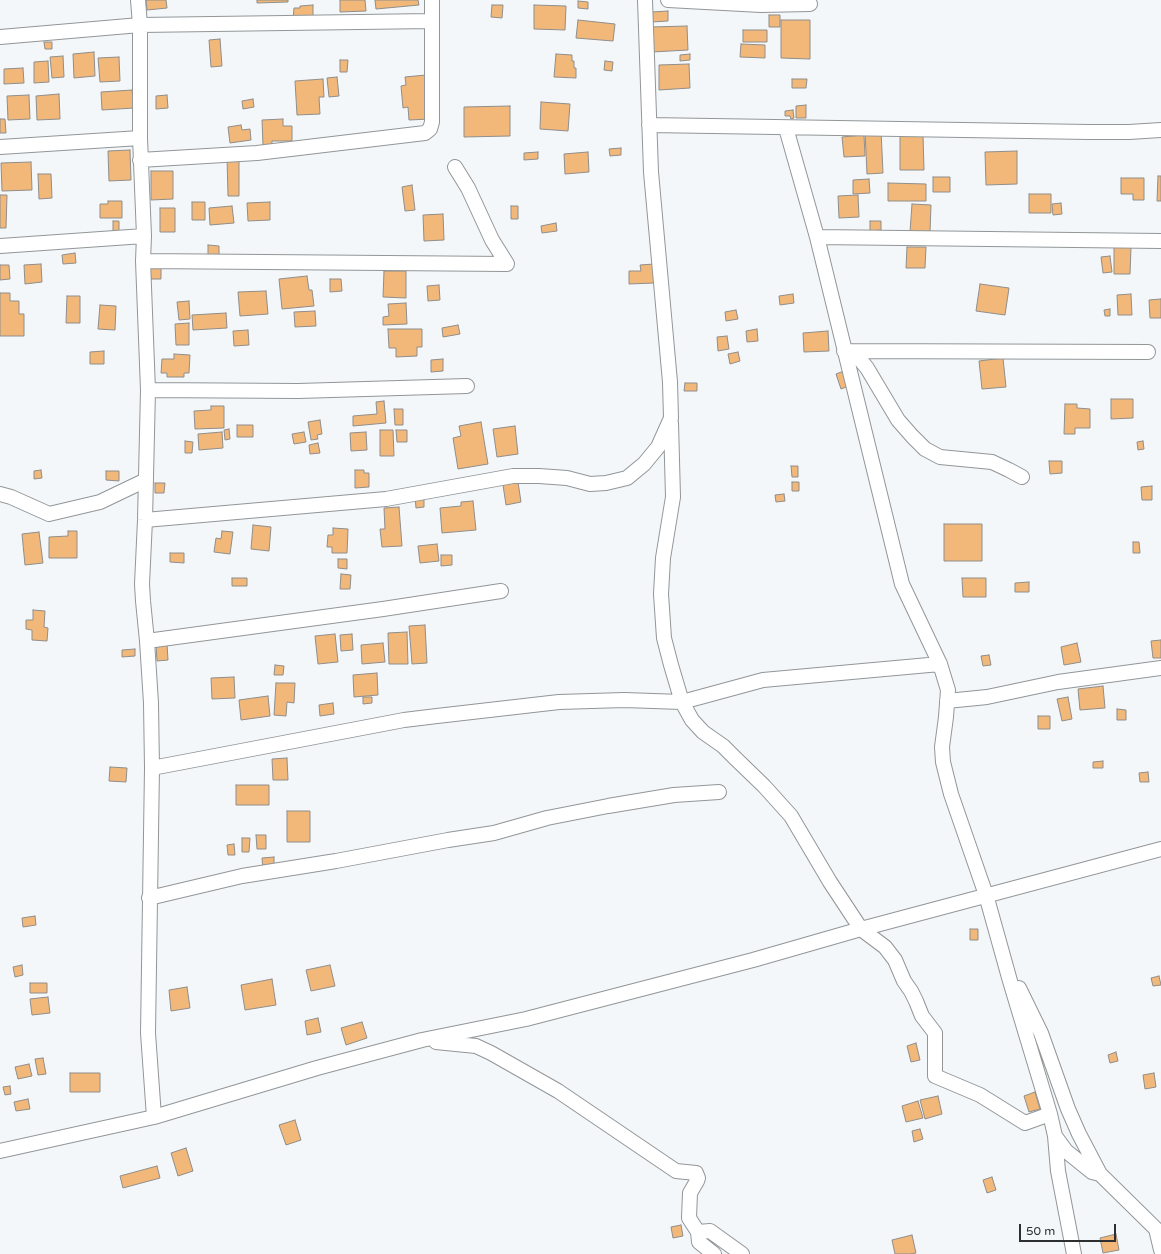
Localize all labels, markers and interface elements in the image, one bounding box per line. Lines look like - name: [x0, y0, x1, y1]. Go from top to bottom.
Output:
- scale bar: [1021, 1216, 1118, 1242]
- text: 50 m: [1026, 1224, 1055, 1238]

